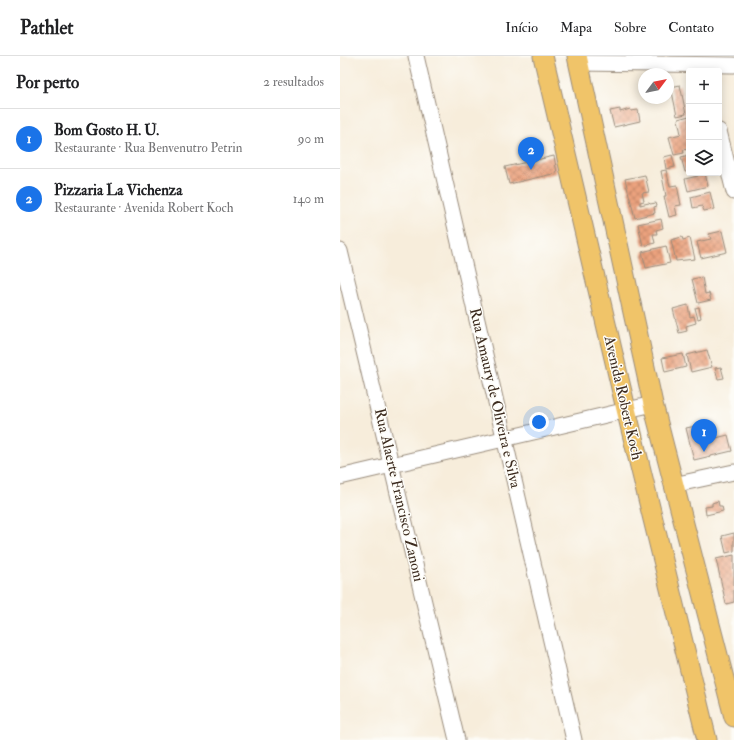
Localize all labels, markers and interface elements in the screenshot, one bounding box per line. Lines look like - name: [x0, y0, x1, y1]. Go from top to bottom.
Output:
- text: Pathlet: [20, 16, 74, 40]
- text: Início: [505, 19, 538, 36]
- text: Mapa: [560, 19, 592, 36]
- text: Sobre: [614, 19, 646, 36]
- text: Contato: [668, 19, 714, 36]
- north arrow: [638, 68, 674, 104]
- map controls: [686, 68, 722, 176]
- button: +: [686, 68, 722, 104]
- text: Por perto: [16, 72, 79, 93]
- text: 2 resultados: [263, 74, 324, 90]
- button: −: [686, 104, 722, 140]
- text: Bom Gosto H. U.: [54, 121, 159, 140]
- text: 1: [27, 131, 31, 147]
- text: 90 m: [298, 131, 324, 147]
- pin: 2: [518, 137, 544, 170]
- text: Restaurante · Rua Benvenutro Petrin: [54, 140, 243, 156]
- button: layers: [686, 140, 722, 176]
- text: Pizzaria La Vichenza: [54, 181, 182, 200]
- text: 2: [26, 191, 32, 207]
- text: 140 m: [293, 191, 324, 207]
- text: Restaurante · Avenida Robert Koch: [54, 200, 234, 216]
- street label: Rua Amaury de Oliveira e Silva: [465, 306, 525, 491]
- street label: Avenida Robert Koch: [599, 333, 647, 462]
- street label: Rua Alaerte Francisco Zanoni: [370, 406, 428, 584]
- your location: [529, 412, 549, 432]
- pin: 1: [691, 419, 717, 452]

